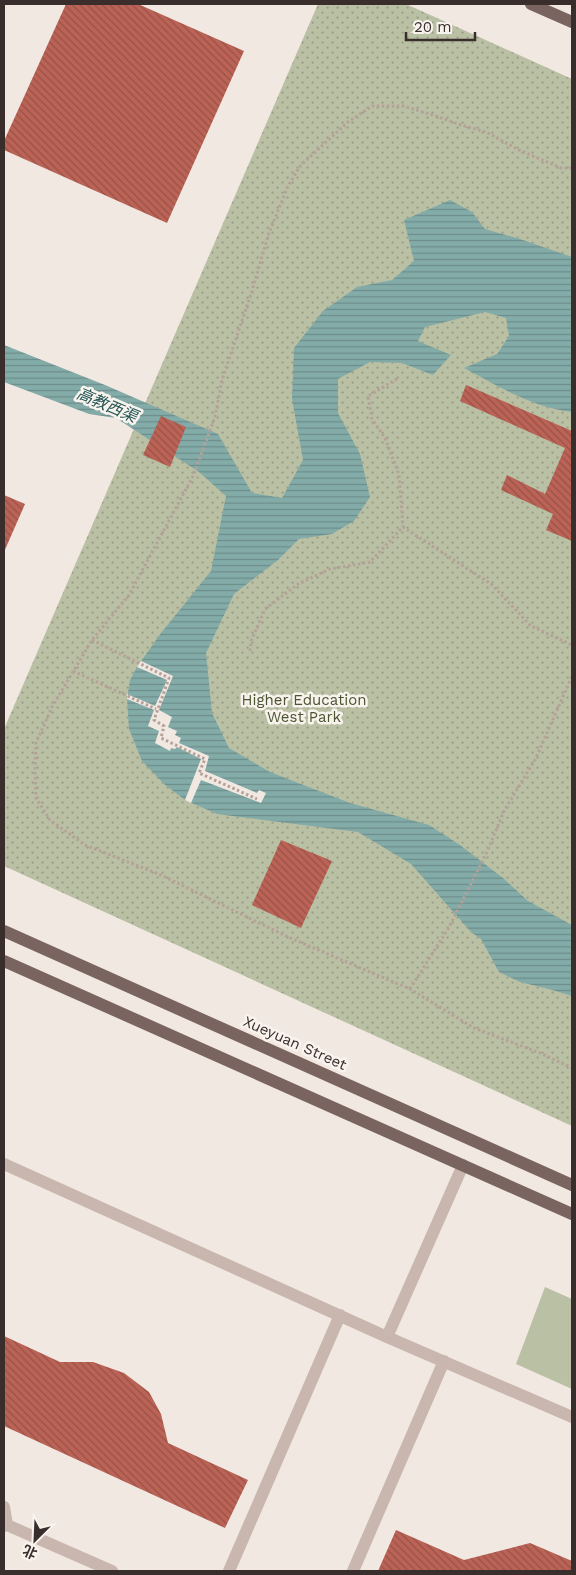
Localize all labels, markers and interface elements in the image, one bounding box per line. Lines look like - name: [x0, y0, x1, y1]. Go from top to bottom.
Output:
- scale bar: [406, 10, 475, 42]
- text: 20 m: [414, 18, 452, 36]
- water label: 高教西渠: [74, 384, 142, 427]
- park label: Higher Education West Park: [242, 691, 366, 726]
- street label: Xueyuan Street: [241, 1012, 350, 1074]
- north arrow: [10, 1515, 60, 1565]
- text: 北: [20, 1542, 39, 1562]

